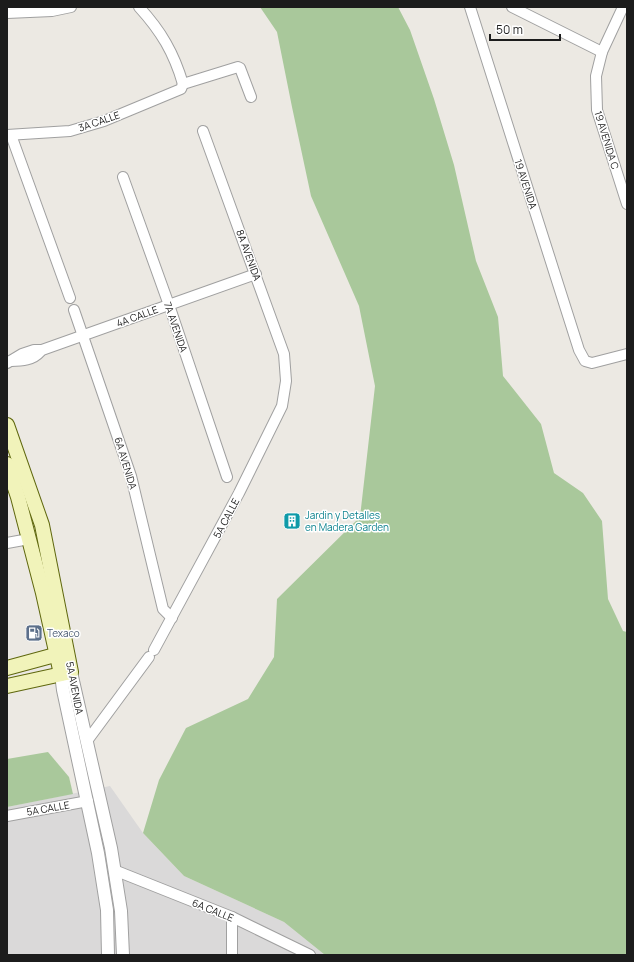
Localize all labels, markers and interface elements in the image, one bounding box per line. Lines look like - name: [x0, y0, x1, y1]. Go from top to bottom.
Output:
- scale bar: [490, 16, 560, 42]
- text: 50 m: [496, 21, 523, 38]
- street label: 3A CALLE: [76, 107, 122, 135]
- street label: 19 AVENIDA C: [591, 109, 623, 171]
- street label: 19 AVENIDA: [511, 157, 541, 211]
- street label: 8A AVENIDA: [233, 227, 265, 283]
- street label: 7A AVENIDA: [161, 300, 191, 355]
- street label: 4A CALLE: [114, 302, 160, 330]
- street label: 6A AVENIDA: [111, 435, 141, 491]
- street label: 5A CALLE: [210, 495, 242, 540]
- place label: Jardin y Detalles en Madera Garden: [305, 508, 389, 534]
- building icon: Jardin y Detalles en Madera Garden: [282, 511, 302, 531]
- fuel station icon: Texaco: [24, 623, 44, 643]
- place label: Texaco: [47, 626, 80, 640]
- street label: 5A AVENIDA: [63, 660, 87, 716]
- street label: 5A CALLE: [25, 797, 71, 819]
- street label: 6A CALLE: [190, 895, 236, 925]

